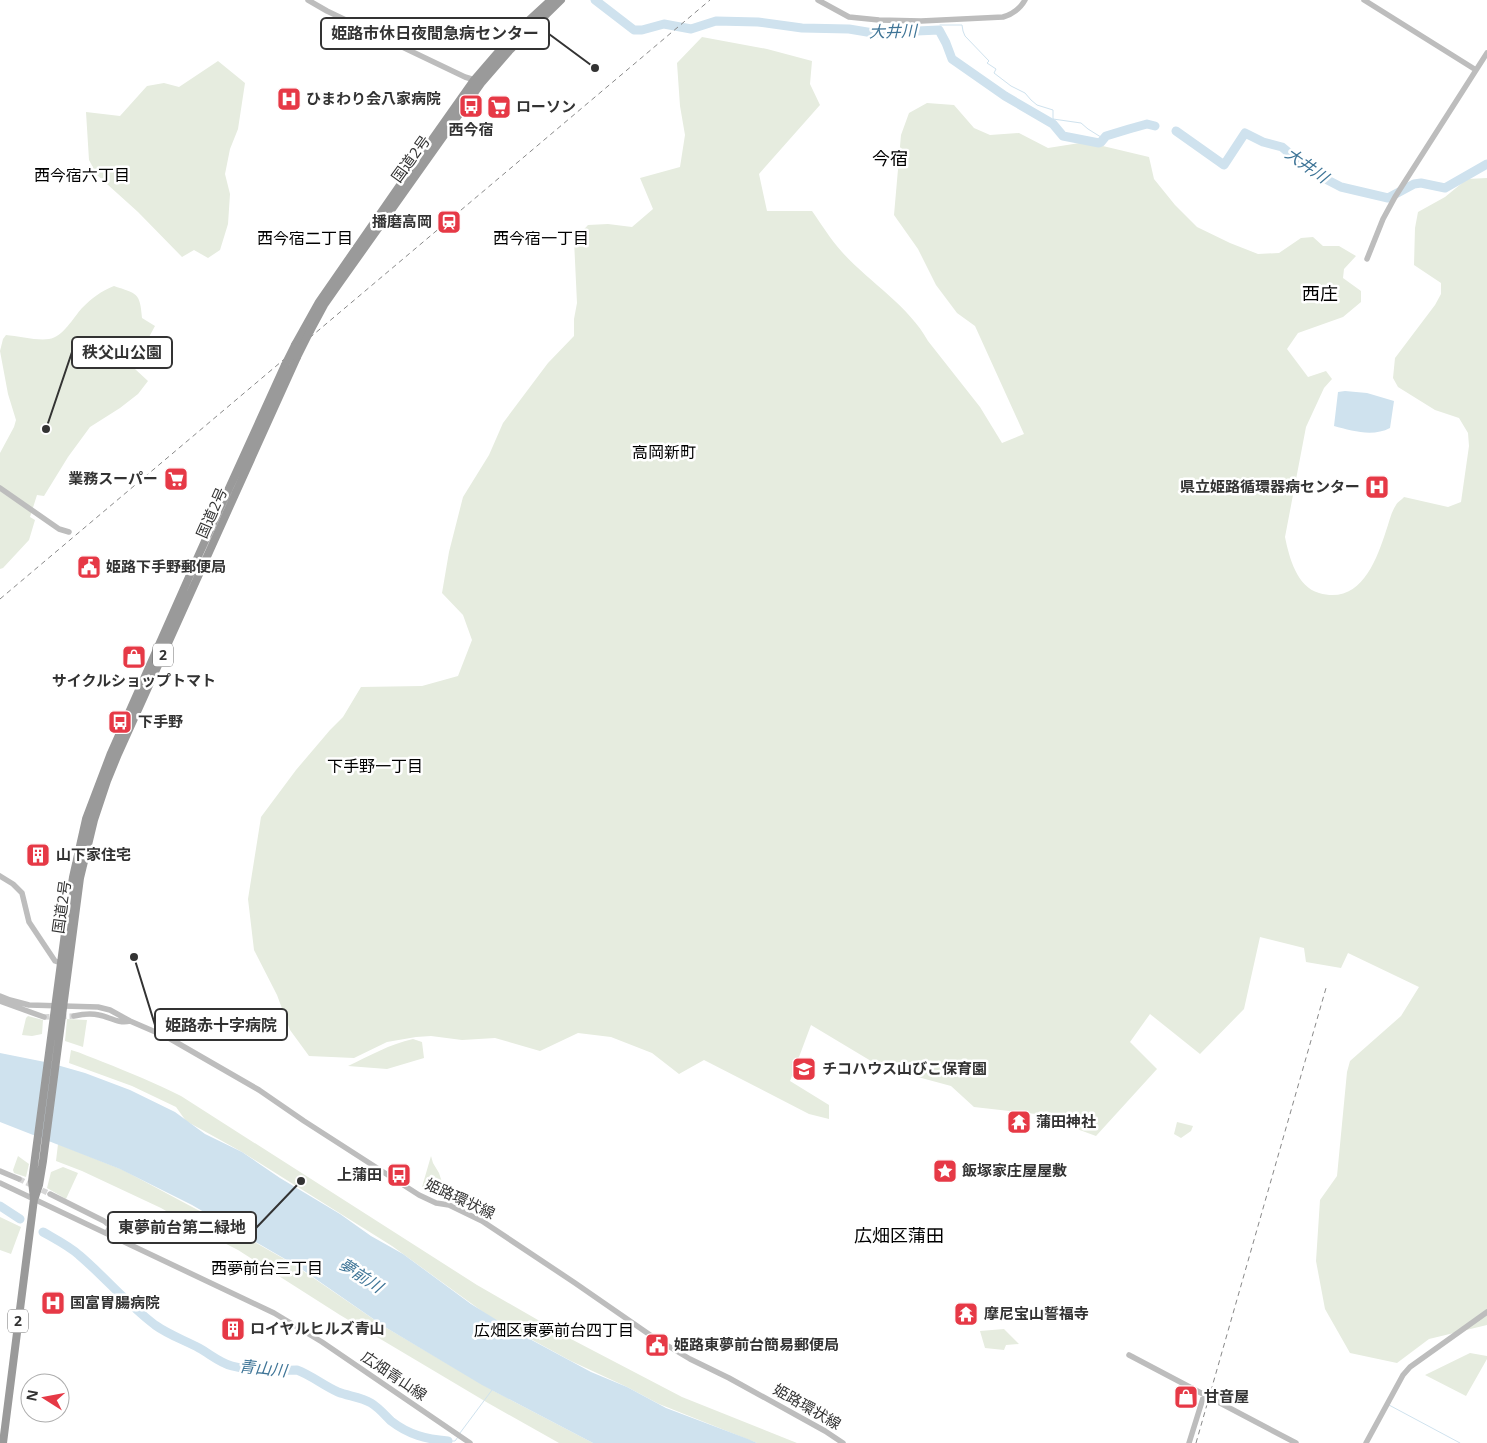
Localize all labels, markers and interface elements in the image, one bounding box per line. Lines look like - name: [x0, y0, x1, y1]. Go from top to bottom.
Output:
- callout: 姫路市休日夜間急病センター: [321, 18, 549, 49]
- water label: 大井川: [869, 20, 919, 42]
- text: 姫路市休日夜間急病センター: [331, 22, 539, 44]
- hospital icon: ひまわり会八家病院: [276, 86, 302, 112]
- place label: ひまわり会八家病院: [306, 88, 441, 108]
- bus stop icon: 西今宿: [458, 93, 484, 119]
- supermarket icon: ローソン: [486, 94, 512, 120]
- place label: ローソン: [516, 96, 576, 116]
- place label: 西今宿: [448, 119, 494, 139]
- street label: 国道2号: [386, 131, 434, 186]
- water label: 大井川: [1281, 142, 1335, 189]
- district label: 今宿: [872, 146, 908, 170]
- district label: 西今宿六丁目: [34, 164, 130, 186]
- station icon: 播磨高岡: [436, 209, 462, 235]
- place label: 播磨高岡: [372, 211, 432, 231]
- district label: 西今宿二丁目: [257, 227, 353, 249]
- district label: 西今宿一丁目: [493, 227, 589, 249]
- district label: 西庄: [1302, 281, 1338, 305]
- callout: 秩父山公園: [72, 337, 172, 368]
- text: 秩父山公園: [82, 341, 162, 363]
- district label: 高岡新町: [632, 441, 696, 463]
- supermarket icon: 業務スーパー: [163, 466, 189, 492]
- place label: 業務スーパー: [68, 468, 158, 488]
- hospital icon: 県立姫路循環器病センター: [1364, 474, 1390, 500]
- place label: 県立姫路循環器病センター: [1180, 476, 1360, 496]
- street label: 国道2号: [191, 484, 231, 541]
- public building icon: 姫路下手野郵便局: [76, 554, 102, 580]
- place label: 姫路下手野郵便局: [106, 556, 226, 576]
- shop icon: サイクルショップトマト: [121, 644, 147, 670]
- road number: 2: [153, 644, 173, 666]
- place label: サイクルショップトマト: [52, 670, 216, 690]
- bus stop icon: 下手野: [107, 709, 133, 735]
- place label: 下手野: [138, 711, 183, 731]
- district label: 下手野一丁目: [327, 755, 423, 777]
- building icon: 山下家住宅: [25, 842, 51, 868]
- place label: 山下家住宅: [56, 844, 131, 864]
- street label: 国道2号: [47, 879, 75, 935]
- callout: 姫路赤十字病院: [155, 1009, 287, 1040]
- text: 姫路赤十字病院: [165, 1014, 277, 1036]
- school or university icon: チコハウス山びこ保育園: [791, 1056, 817, 1082]
- place label: チコハウス山びこ保育園: [822, 1058, 987, 1078]
- temple icon: 蒲田神社: [1006, 1109, 1032, 1135]
- place label: 蒲田神社: [1036, 1111, 1096, 1131]
- place icon: 飯塚家庄屋屋敷: [932, 1158, 958, 1184]
- place label: 飯塚家庄屋屋敷: [962, 1160, 1067, 1180]
- bus stop icon: 上蒲田: [386, 1162, 412, 1188]
- place label: 上蒲田: [337, 1164, 382, 1184]
- street label: 姫路環状線: [422, 1173, 499, 1223]
- callout: 東夢前台第二緑地: [108, 1212, 256, 1243]
- text: 東夢前台第二緑地: [118, 1216, 246, 1238]
- district label: 広畑区蒲田: [854, 1223, 944, 1247]
- water label: 夢前川: [335, 1253, 389, 1298]
- district label: 西夢前台三丁目: [211, 1257, 323, 1279]
- hospital icon: 国富胃腸病院: [40, 1290, 66, 1316]
- place label: 国富胃腸病院: [70, 1292, 160, 1312]
- temple icon: 摩尼宝山誓福寺: [953, 1301, 979, 1327]
- place label: 摩尼宝山誓福寺: [984, 1303, 1089, 1323]
- road number: 2: [8, 1310, 28, 1332]
- building icon: ロイヤルヒルズ青山: [220, 1316, 246, 1342]
- place label: ロイヤルヒルズ青山: [250, 1318, 385, 1338]
- district label: 広畑区東夢前台四丁目: [474, 1319, 634, 1341]
- public building icon: 姫路東夢前台簡易郵便局: [644, 1332, 670, 1358]
- place label: 姫路東夢前台簡易郵便局: [674, 1334, 839, 1354]
- street label: 広畑青山線: [358, 1346, 431, 1404]
- water label: 青山川: [238, 1355, 290, 1382]
- north arrow: [20, 1373, 70, 1423]
- street label: 姫路環状線: [770, 1379, 845, 1434]
- shop icon: 甘音屋: [1173, 1384, 1199, 1410]
- place label: 甘音屋: [1204, 1386, 1249, 1406]
- text: N: [21, 1388, 42, 1403]

